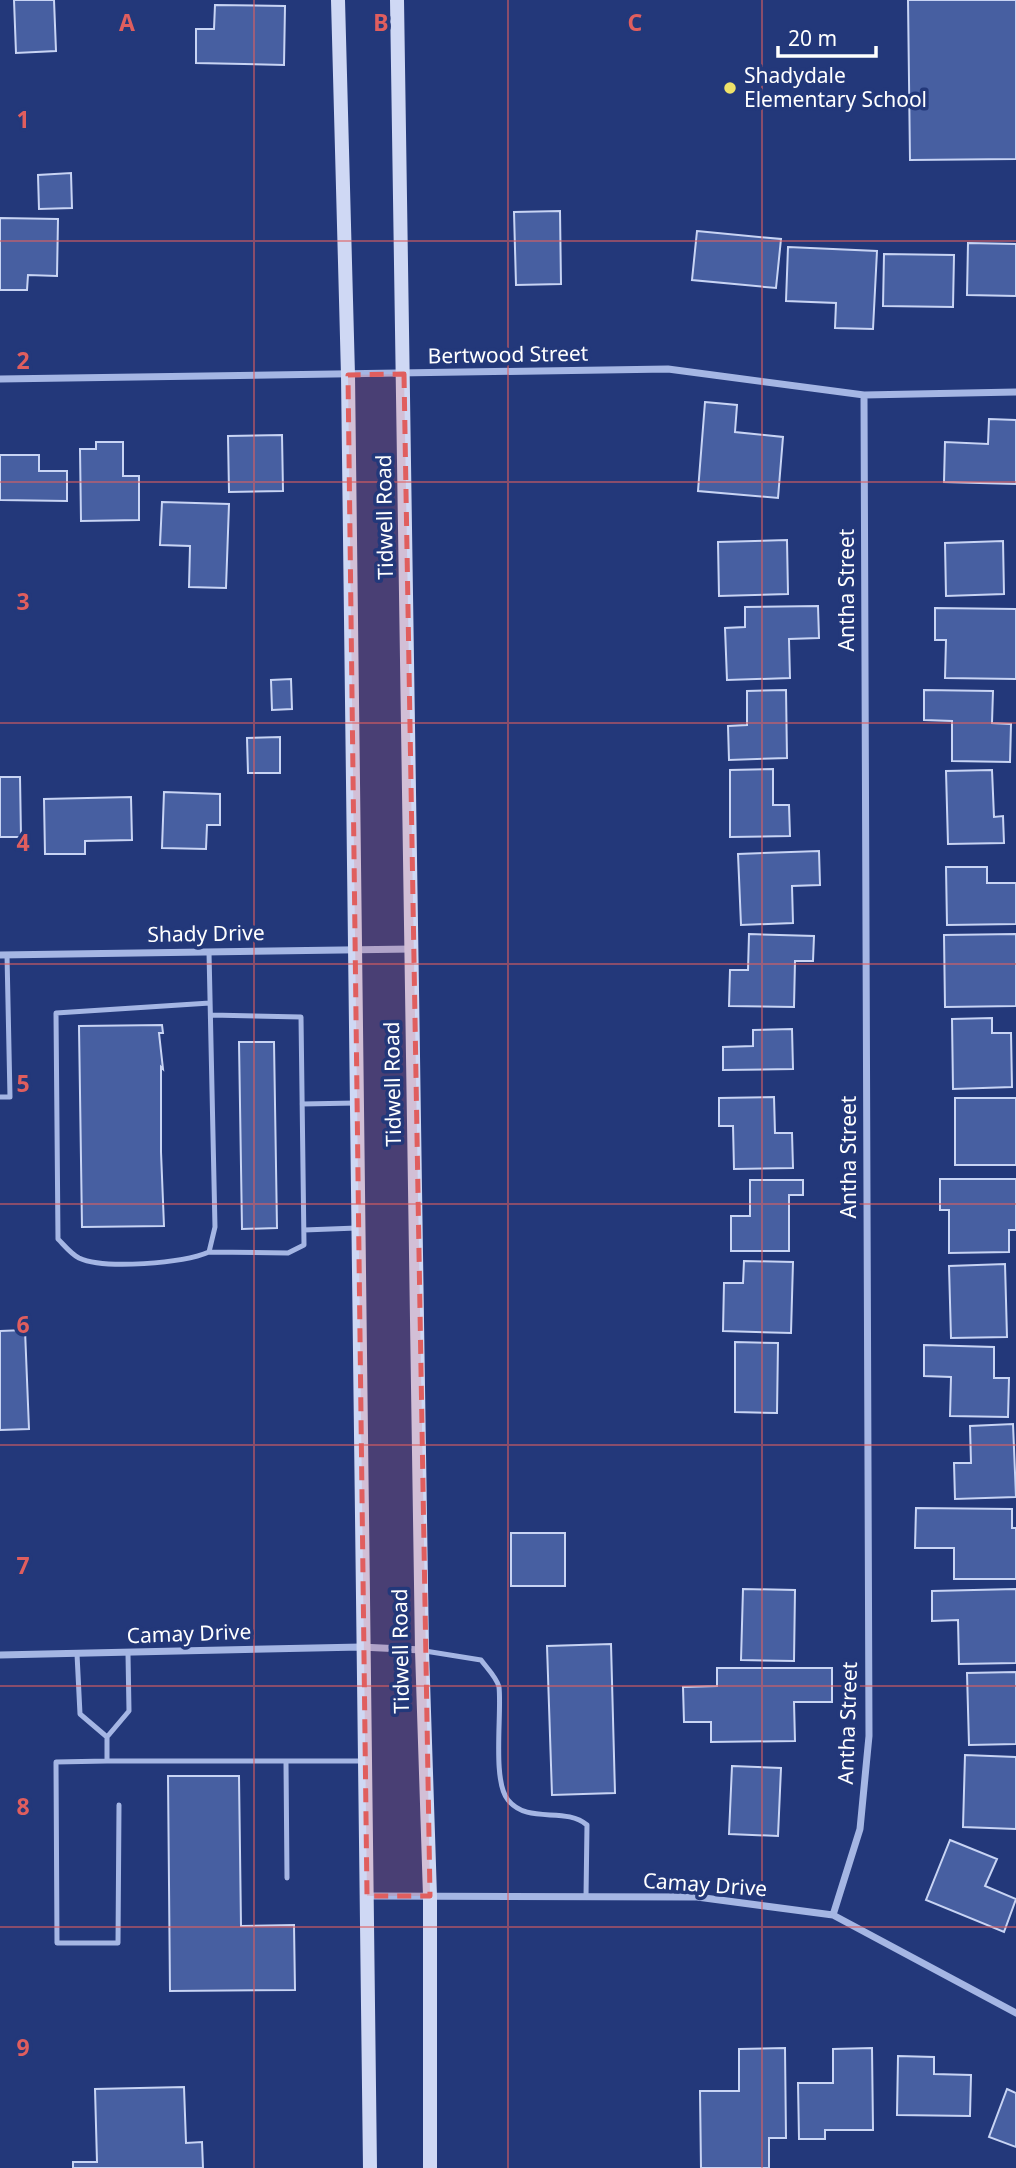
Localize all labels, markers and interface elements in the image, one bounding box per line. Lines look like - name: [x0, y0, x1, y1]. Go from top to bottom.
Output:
- text: A: [119, 6, 135, 38]
- text: B: [373, 6, 389, 38]
- text: C: [628, 6, 643, 38]
- scale bar: [778, 14, 876, 58]
- text: 20 m: [788, 24, 837, 52]
- place label: Shadydale Elementary School: [744, 61, 927, 113]
- marker: Shadydale Elementary School: [722, 80, 738, 96]
- text: 1: [16, 103, 30, 135]
- street label: Bertwood Street: [427, 339, 589, 369]
- text: 2: [16, 344, 30, 376]
- street label: Tidwell Road: [369, 454, 399, 580]
- street label: Antha Street: [832, 528, 860, 651]
- text: 3: [16, 585, 30, 617]
- text: 4: [16, 826, 30, 858]
- street label: Shady Drive: [147, 918, 265, 948]
- street label: Tidwell Road: [377, 1021, 407, 1147]
- text: 5: [16, 1067, 30, 1099]
- street label: Antha Street: [834, 1095, 862, 1218]
- text: 6: [16, 1308, 30, 1340]
- text: 7: [16, 1549, 30, 1581]
- street label: Tidwell Road: [385, 1588, 415, 1714]
- street label: Camay Drive: [126, 1617, 252, 1649]
- street label: Antha Street: [831, 1661, 863, 1785]
- text: 8: [16, 1790, 30, 1822]
- street label: Camay Drive: [642, 1866, 768, 1902]
- text: 9: [16, 2031, 30, 2063]

